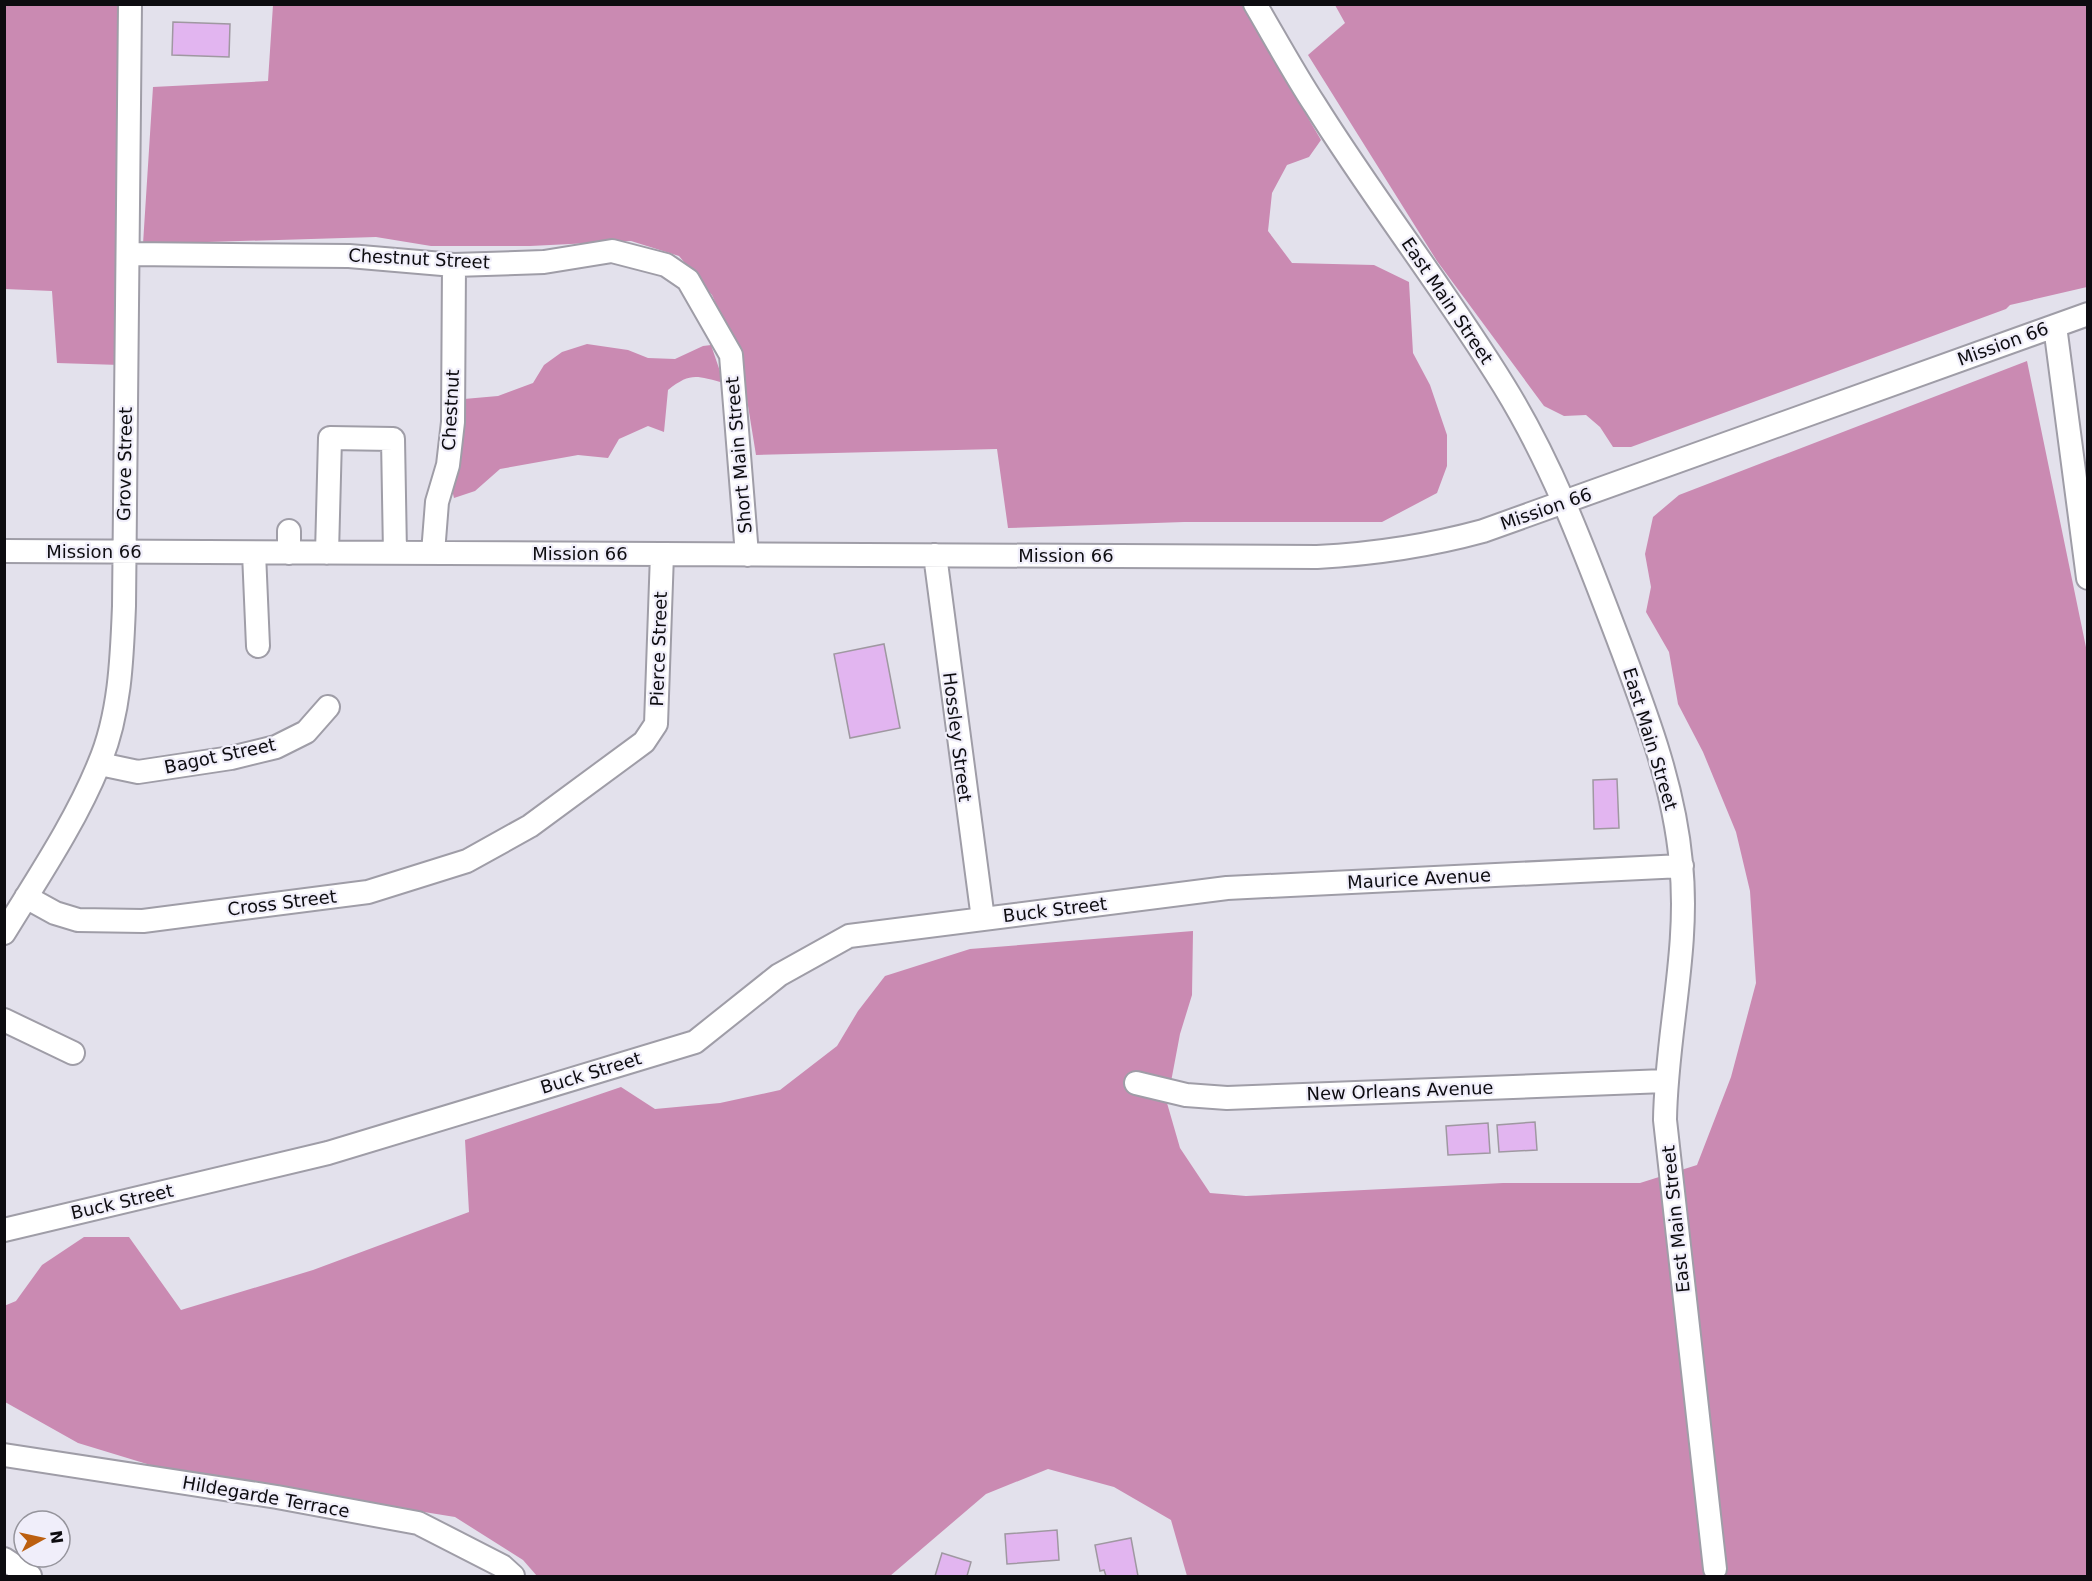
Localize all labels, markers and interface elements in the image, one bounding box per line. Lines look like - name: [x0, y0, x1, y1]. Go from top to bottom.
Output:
- street label: East Main Street: [1397, 234, 1497, 368]
- street label: Chestnut Street: [348, 244, 490, 273]
- street label: Mission 66: [1954, 317, 2051, 370]
- street label: Chestnut: [438, 369, 463, 451]
- street label: Short Main Street: [721, 376, 756, 534]
- street label: Grove Street: [113, 407, 136, 521]
- street label: Mission 66: [1497, 483, 1594, 534]
- street label: Mission 66: [46, 541, 142, 562]
- street label: Mission 66: [532, 543, 628, 564]
- street label: Mission 66: [1018, 545, 1114, 566]
- street label: Pierce Street: [646, 591, 671, 707]
- street label: East Main Street: [1619, 665, 1682, 813]
- street label: Hossley Street: [939, 671, 976, 803]
- street label: Bagot Street: [162, 733, 277, 778]
- street label: Maurice Avenue: [1347, 864, 1491, 893]
- street label: Cross Street: [226, 885, 338, 920]
- street label: Buck Street: [1002, 893, 1108, 926]
- street label: Buck Street: [538, 1047, 644, 1098]
- street label: New Orleans Avenue: [1306, 1077, 1494, 1104]
- street label: East Main Street: [1657, 1144, 1694, 1294]
- street label: Buck Street: [69, 1180, 175, 1223]
- street label: Hildegarde Terrace: [181, 1471, 351, 1522]
- north arrow: [12, 1509, 72, 1569]
- text: N: [46, 1529, 67, 1545]

